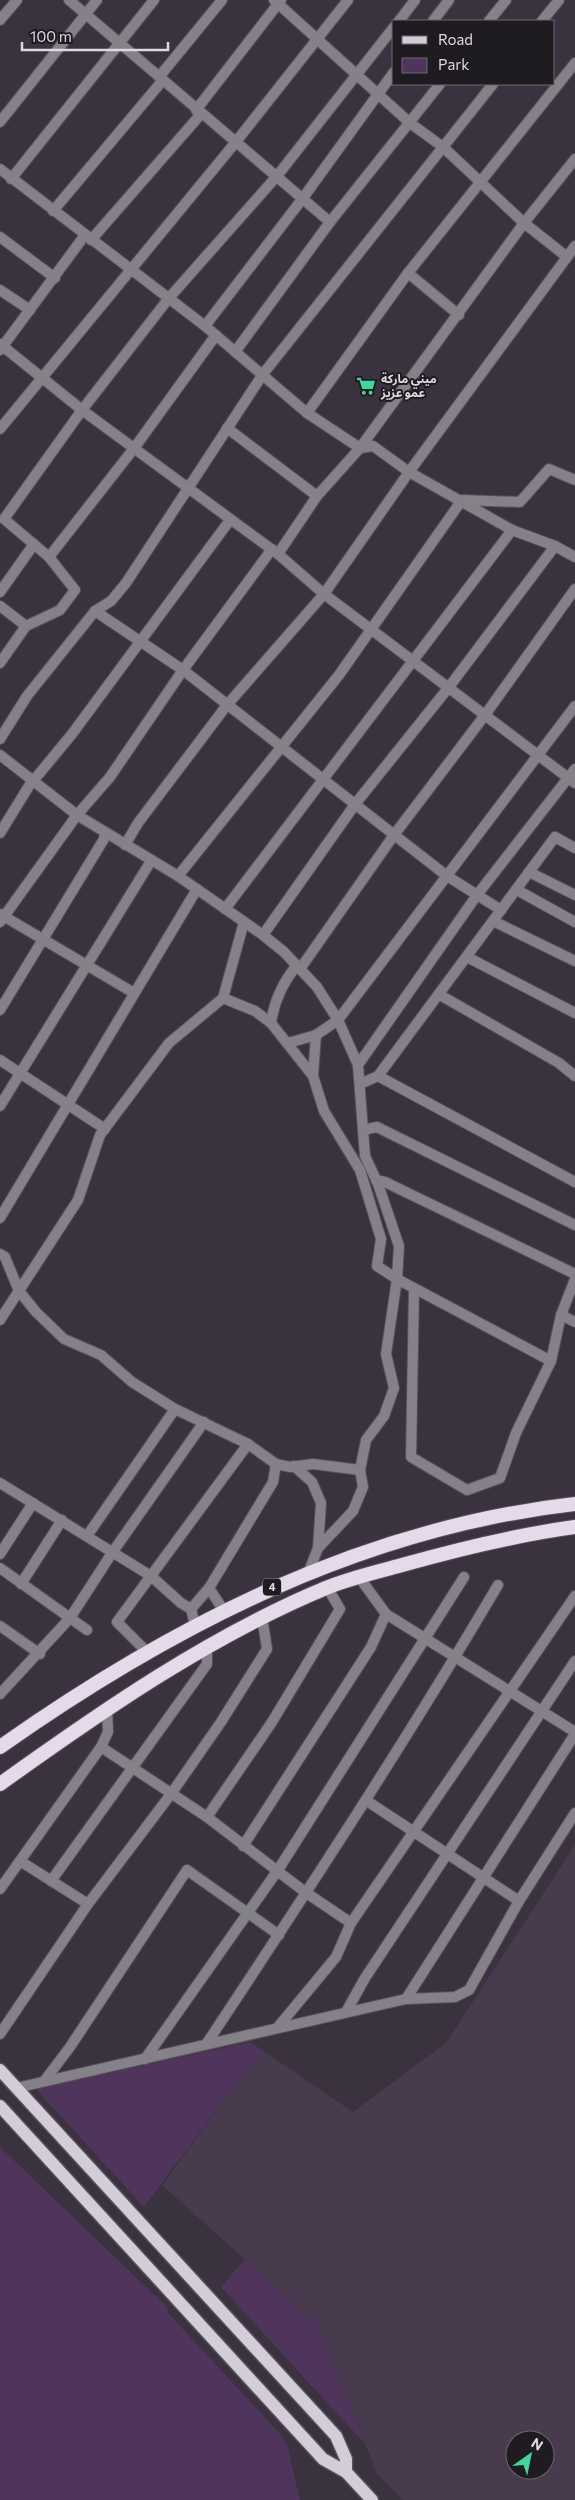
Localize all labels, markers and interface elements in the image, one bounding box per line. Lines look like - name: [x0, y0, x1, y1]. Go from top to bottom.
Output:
- scale bar: [22, 20, 169, 52]
- legend: [392, 20, 555, 85]
- text: 100 m: [30, 27, 72, 45]
- text: Road: [438, 30, 473, 48]
- text: Park: [438, 55, 469, 73]
- place label: ميني ماركة عمو عزيز: [380, 371, 437, 400]
- supermarket icon: ميني ماركة عمو عزيز: [355, 375, 377, 397]
- road number: 4: [263, 1578, 281, 1595]
- north arrow: [505, 2430, 555, 2480]
- text: N: [528, 2434, 546, 2454]

